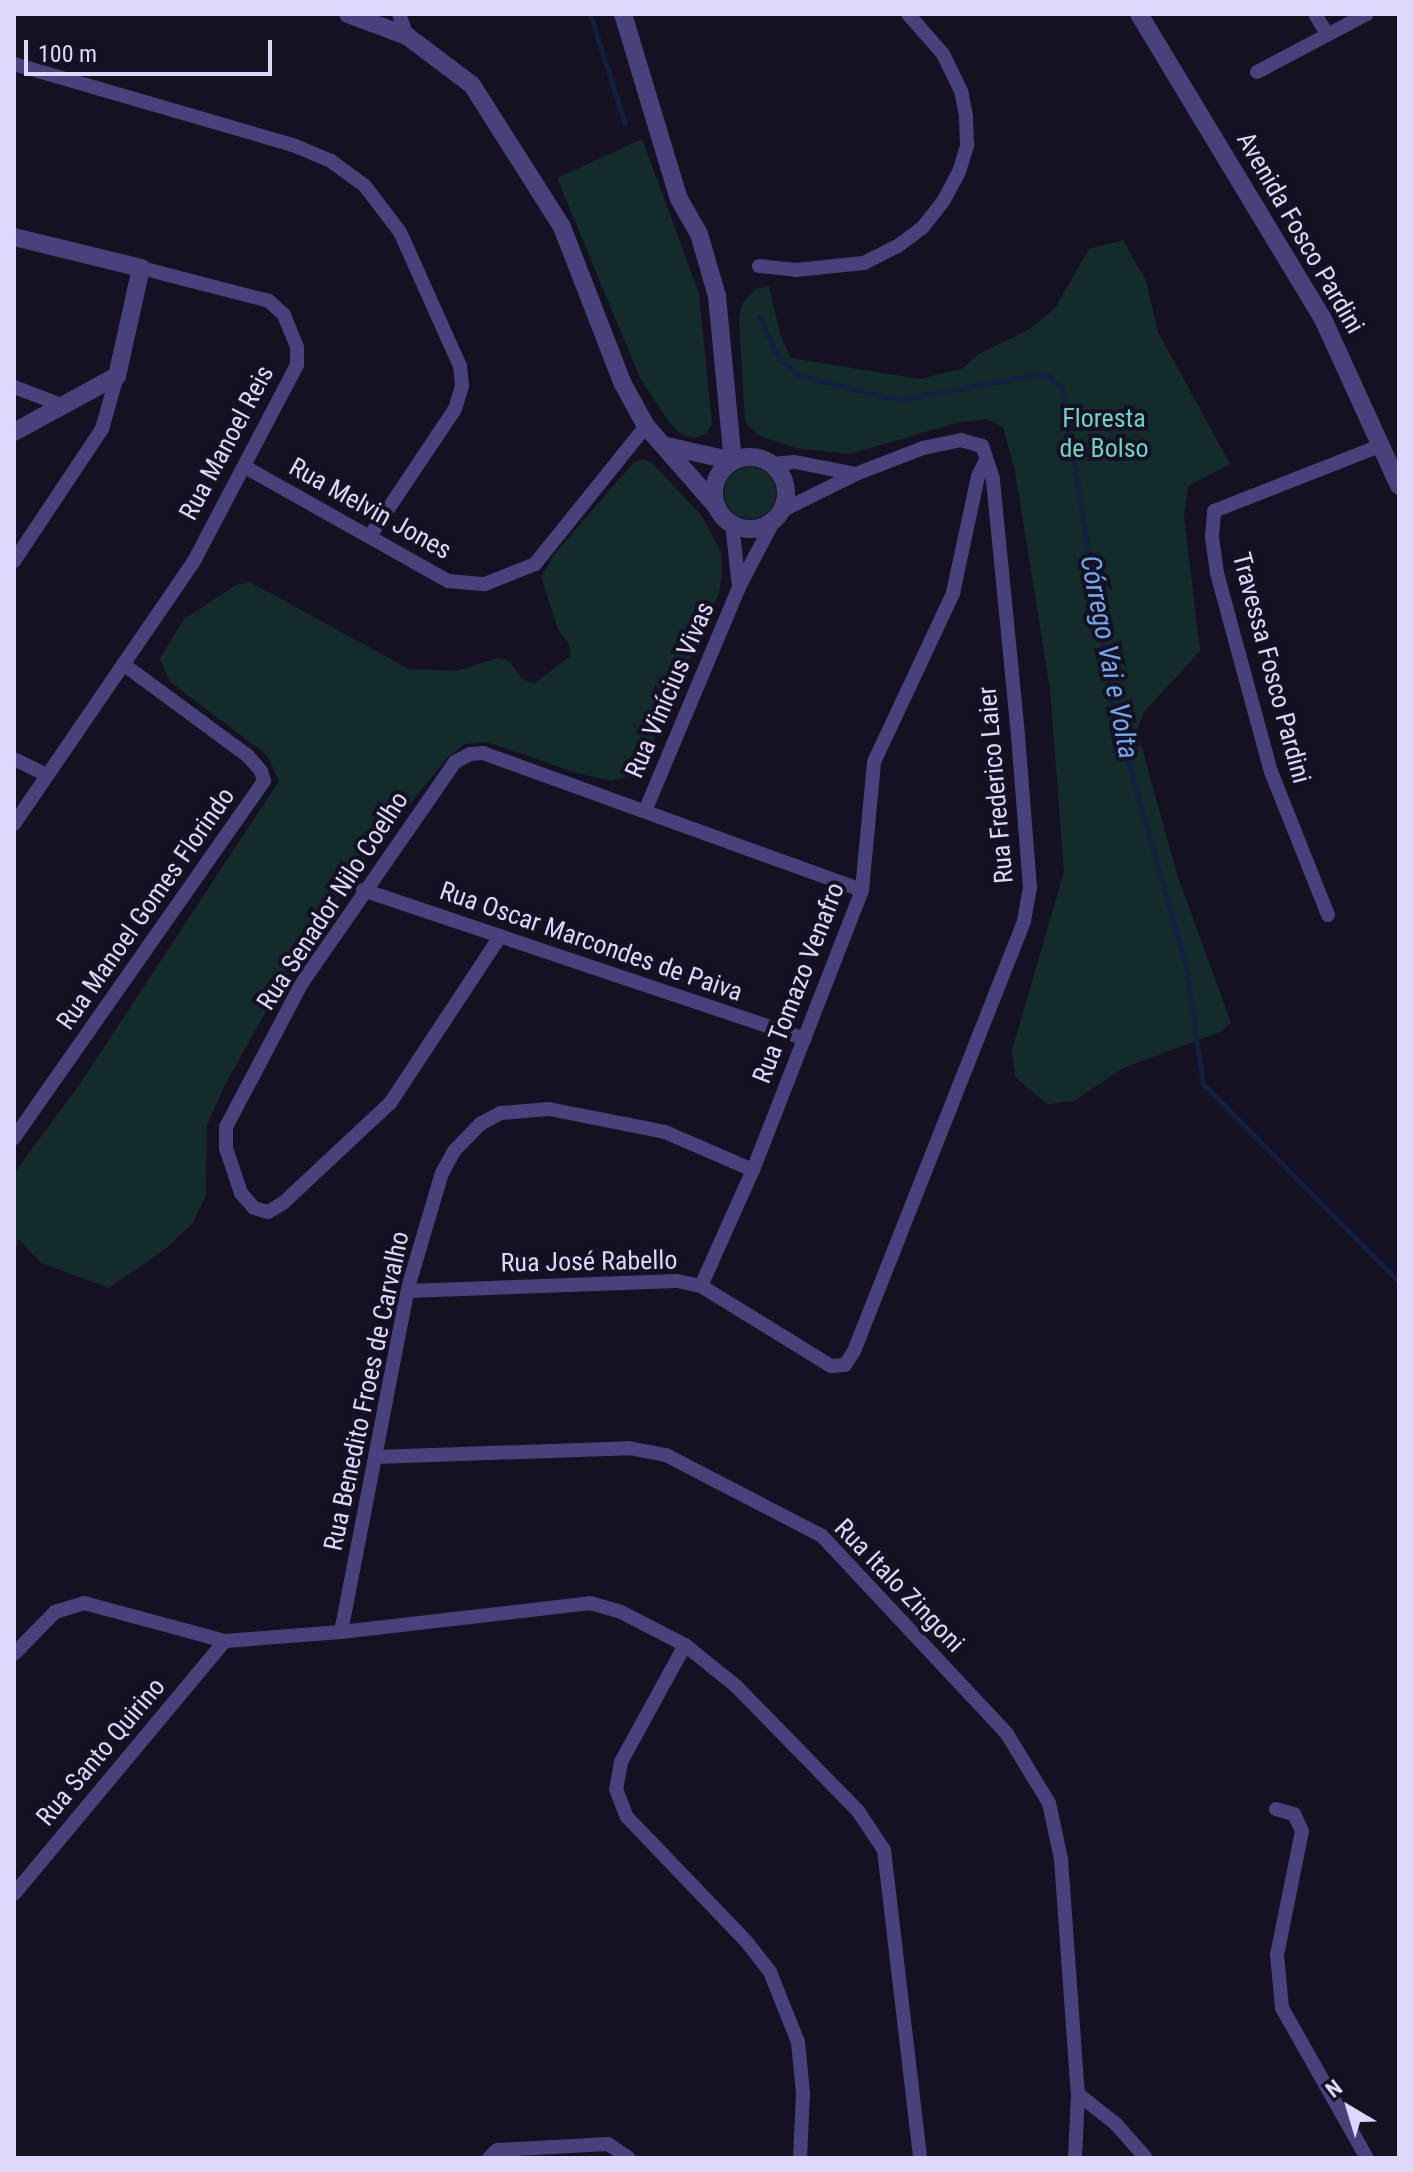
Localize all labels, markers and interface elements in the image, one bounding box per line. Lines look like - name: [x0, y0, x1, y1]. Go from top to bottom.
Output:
- scale bar: [28, 24, 276, 74]
- text: 100 m: [38, 40, 97, 68]
- street label: Avenida Fosco Pardini: [1230, 127, 1370, 339]
- street label: Rua Manoel Reis: [173, 360, 281, 526]
- park label: Floresta de Bolso: [1059, 403, 1149, 464]
- street label: Rua Melvin Jones: [284, 452, 456, 566]
- street label: Travessa Fosco Pardini: [1225, 549, 1317, 787]
- water label: Córrego Vai e Volta: [1073, 553, 1145, 761]
- street label: Rua Vinícius Vivas: [619, 597, 721, 783]
- street label: Rua Frederico Laier: [972, 685, 1020, 885]
- street label: Rua Manoel Gomes Florindo: [50, 782, 242, 1036]
- street label: Rua Senador Nilo Coelho: [251, 786, 415, 1016]
- street label: Rua Oscar Marcondes de Paiva: [436, 875, 746, 1009]
- street label: Rua Tomazo Venafro: [746, 878, 852, 1088]
- street label: Rua Benedito Froes de Carvalho: [318, 1229, 416, 1553]
- street label: Rua José Rabello: [500, 1245, 678, 1279]
- street label: Rua Italo Zingoni: [828, 1513, 970, 1659]
- street label: Rua Santo Quirino: [30, 1672, 172, 1832]
- north arrow: [1309, 2068, 1389, 2148]
- text: N: [1321, 2075, 1347, 2103]

